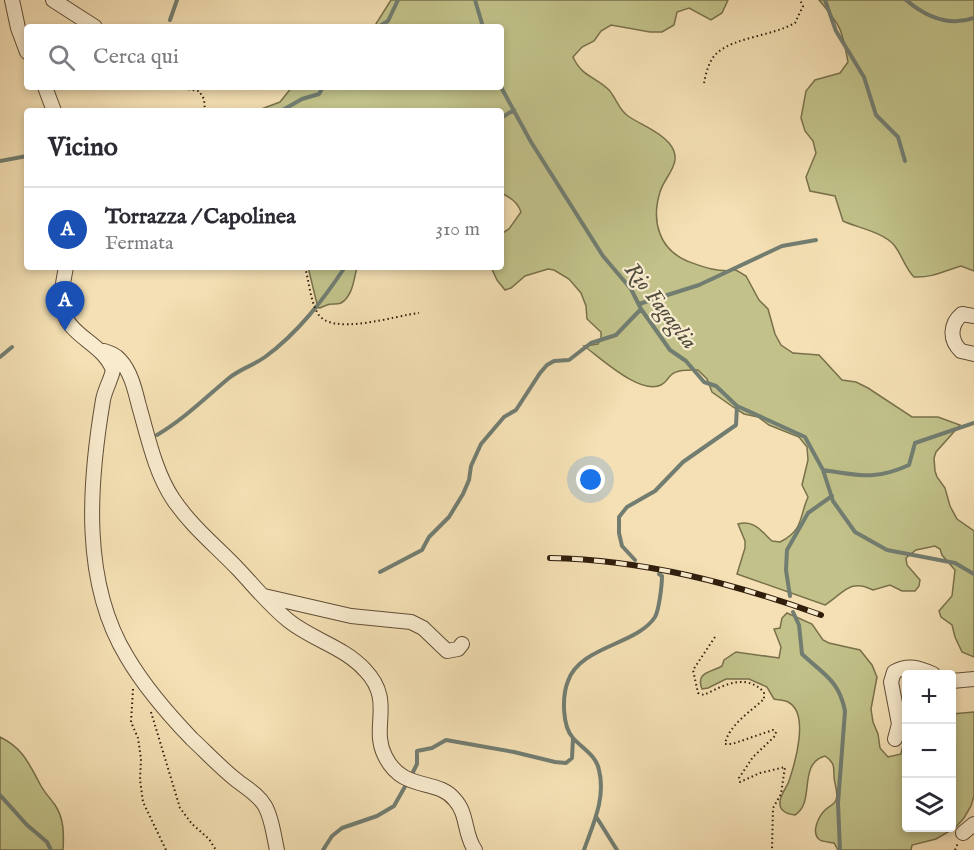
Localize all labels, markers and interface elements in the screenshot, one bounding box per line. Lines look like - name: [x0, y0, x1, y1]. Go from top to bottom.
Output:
- search box: [24, 24, 504, 90]
- icon: search: [45, 41, 78, 74]
- text: Cerca qui: [93, 43, 179, 71]
- text: Vicino: [48, 131, 118, 164]
- text: Torrazza / Capolinea: [105, 203, 296, 231]
- text: A: [61, 217, 74, 242]
- text: 310 m: [436, 217, 480, 242]
- text: Fermata: [105, 231, 174, 256]
- water label: Rio Fagaglia: [618, 257, 703, 355]
- pin: A: [46, 282, 84, 331]
- your location: [576, 465, 605, 494]
- map controls: [902, 670, 956, 832]
- button: +: [902, 670, 956, 724]
- button: −: [902, 724, 956, 778]
- button: layers: [902, 778, 956, 832]

